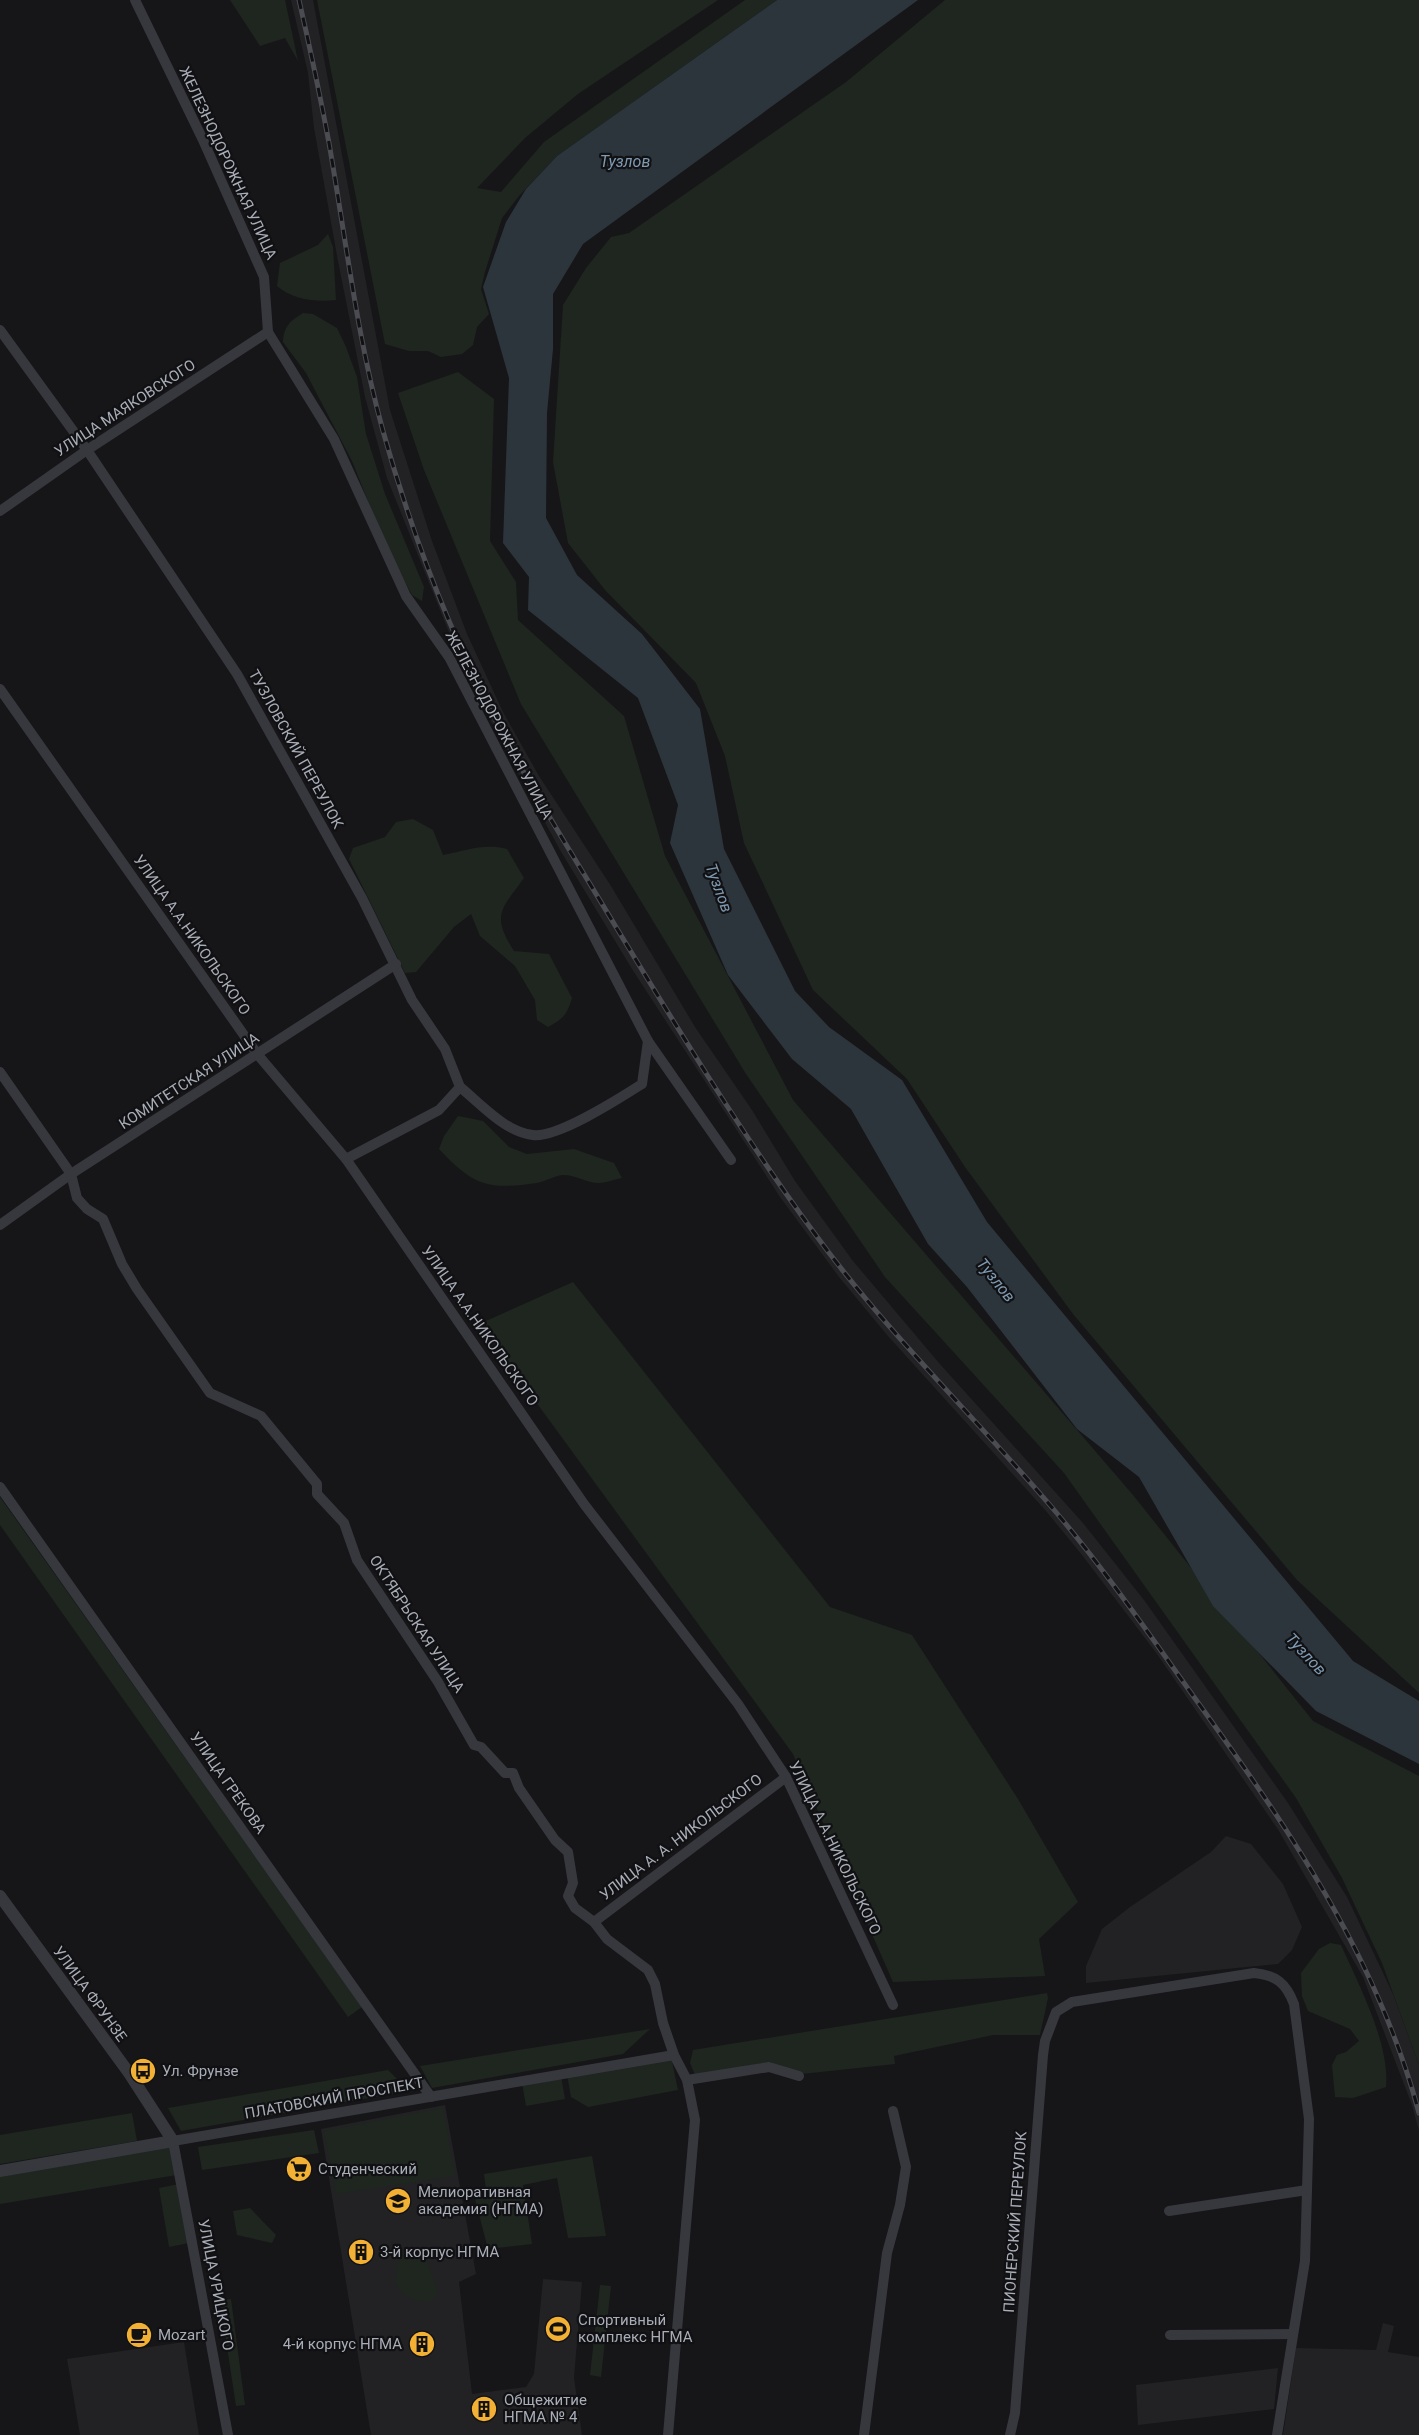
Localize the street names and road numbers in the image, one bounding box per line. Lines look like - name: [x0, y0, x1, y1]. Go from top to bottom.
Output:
- street label: ЖЕЛЕЗНОДОРОЖНАЯ УЛИЦА: [175, 64, 281, 263]
- street label: УЛИЦА МАЯКОВСКОГО: [51, 356, 199, 460]
- street label: ЖЕЛЕЗНОДОРОЖНАЯ УЛИЦА: [442, 628, 557, 822]
- street label: ТУЗЛОВСКИЙ ПЕРЕУЛОК: [245, 666, 347, 832]
- street label: УЛИЦА А.А.НИКОЛЬСКОГО: [130, 852, 254, 1018]
- street label: КОМИТЕТСКАЯ УЛИЦА: [116, 1029, 263, 1133]
- street label: УЛИЦА А.А.НИКОЛЬСКОГО: [418, 1243, 542, 1409]
- street label: ОКТЯБРЬСКАЯ УЛИЦА: [366, 1552, 468, 1696]
- street label: УЛИЦА ГРЕКОВА: [186, 1729, 270, 1838]
- street label: УЛИЦА А.А.НИКОЛЬСКОГО: [785, 1758, 885, 1938]
- street label: УЛИЦА А. А. НИКОЛЬСКОГО: [596, 1770, 766, 1904]
- street label: УЛИЦА ФРУНЗЕ: [49, 1943, 131, 2046]
- street label: ПЛАТОВСКИЙ ПРОСПЕКТ: [243, 2073, 425, 2123]
- street label: ПИОНЕРСКИЙ ПЕРЕУЛОК: [1000, 2130, 1030, 2313]
- street label: УЛИЦА УРИЦКОГО: [194, 2218, 238, 2352]

